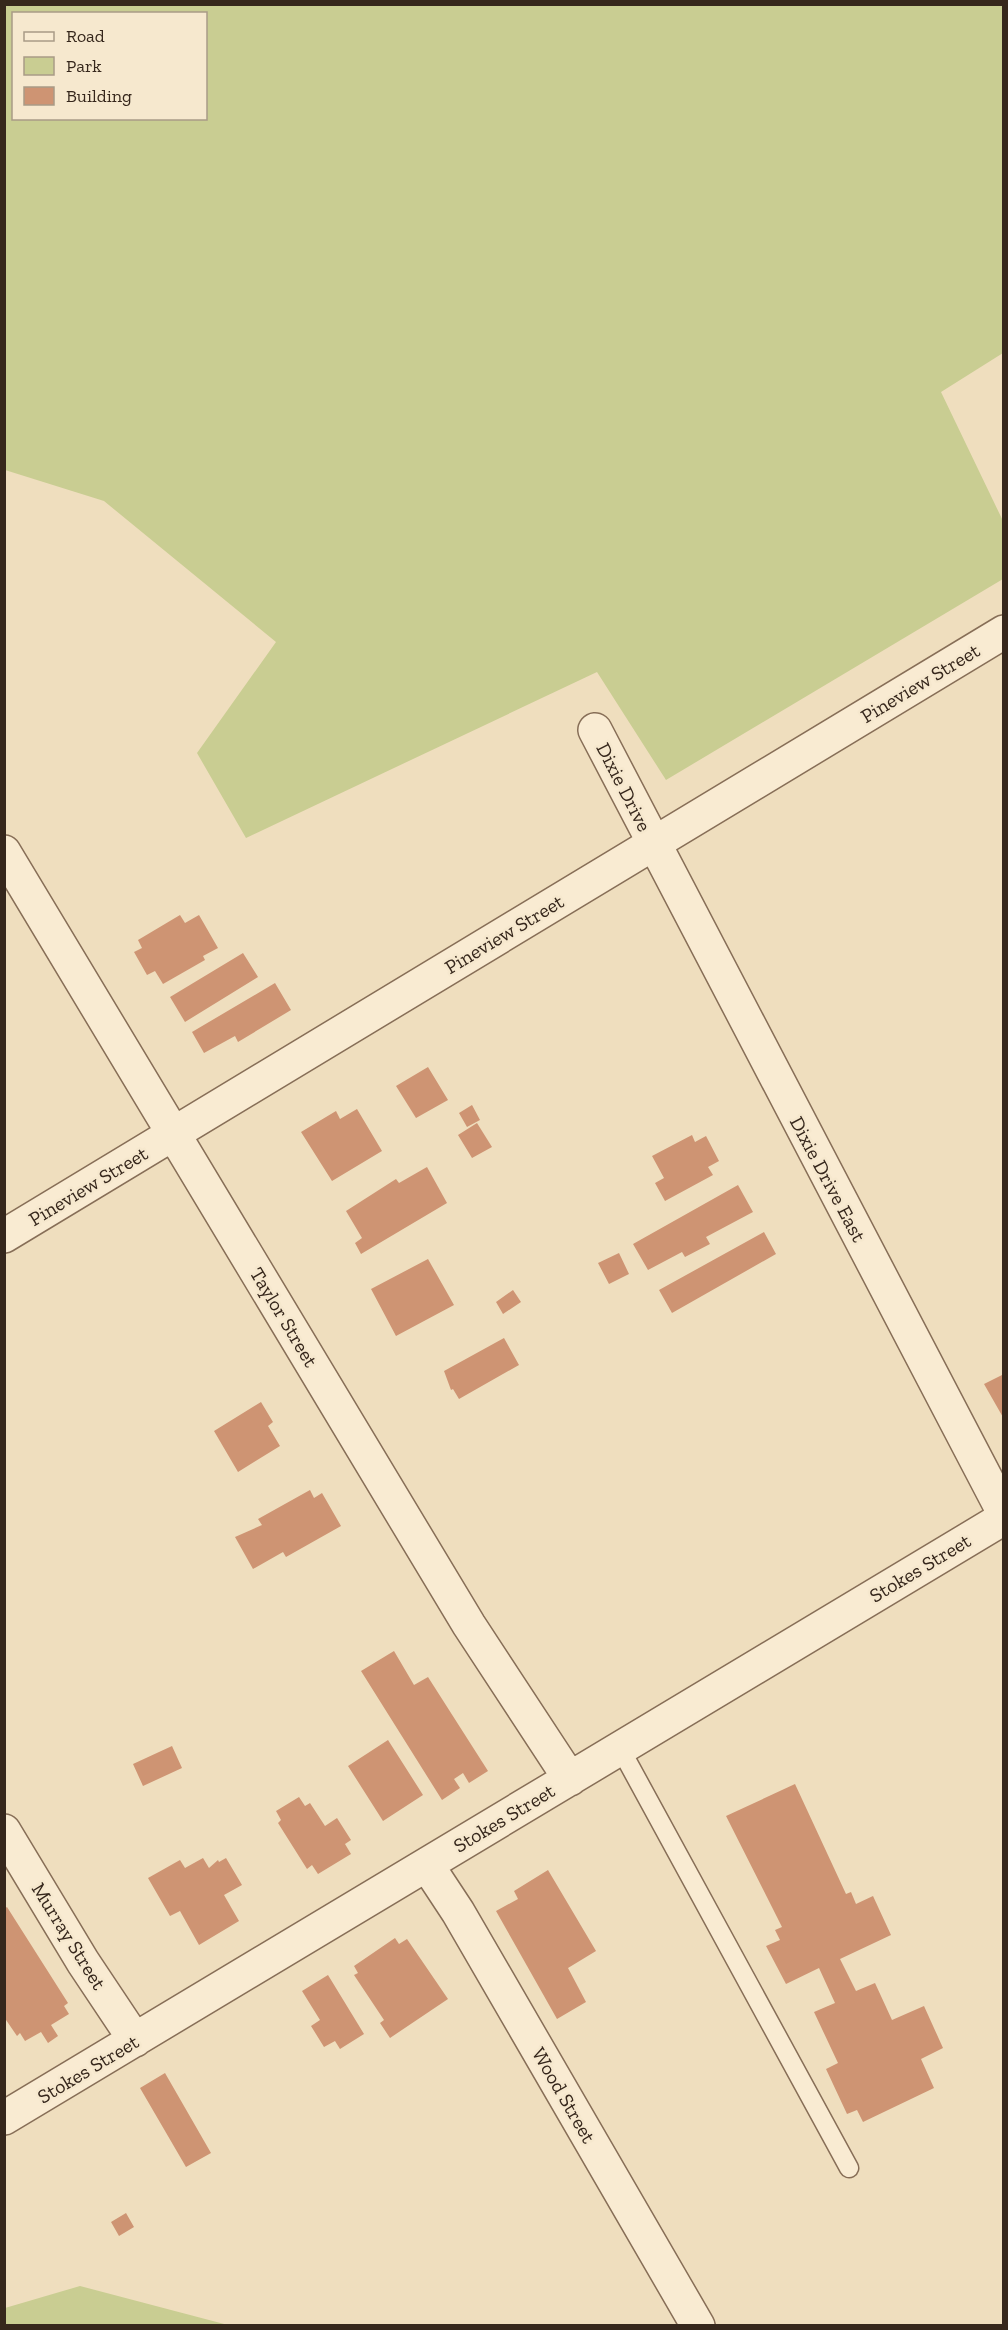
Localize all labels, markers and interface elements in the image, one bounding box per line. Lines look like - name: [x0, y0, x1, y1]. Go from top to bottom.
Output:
- legend: [12, 12, 207, 120]
- text: Road: [66, 25, 105, 47]
- text: Park: [66, 55, 102, 77]
- text: Building: [66, 85, 132, 107]
- street label: Pineview Street: [856, 638, 984, 728]
- street label: Dixie Drive: [591, 739, 657, 835]
- street label: Pineview Street: [440, 889, 568, 979]
- street label: Dixie Drive East: [785, 1112, 871, 1246]
- street label: Pineview Street: [24, 1141, 152, 1231]
- street label: Taylor Street: [245, 1263, 323, 1372]
- street label: Stokes Street: [865, 1528, 975, 1608]
- street label: Stokes Street: [449, 1778, 559, 1858]
- street label: Murray Street: [27, 1878, 112, 1994]
- street label: Stokes Street: [33, 2029, 143, 2109]
- street label: Wood Street: [527, 2043, 601, 2148]

